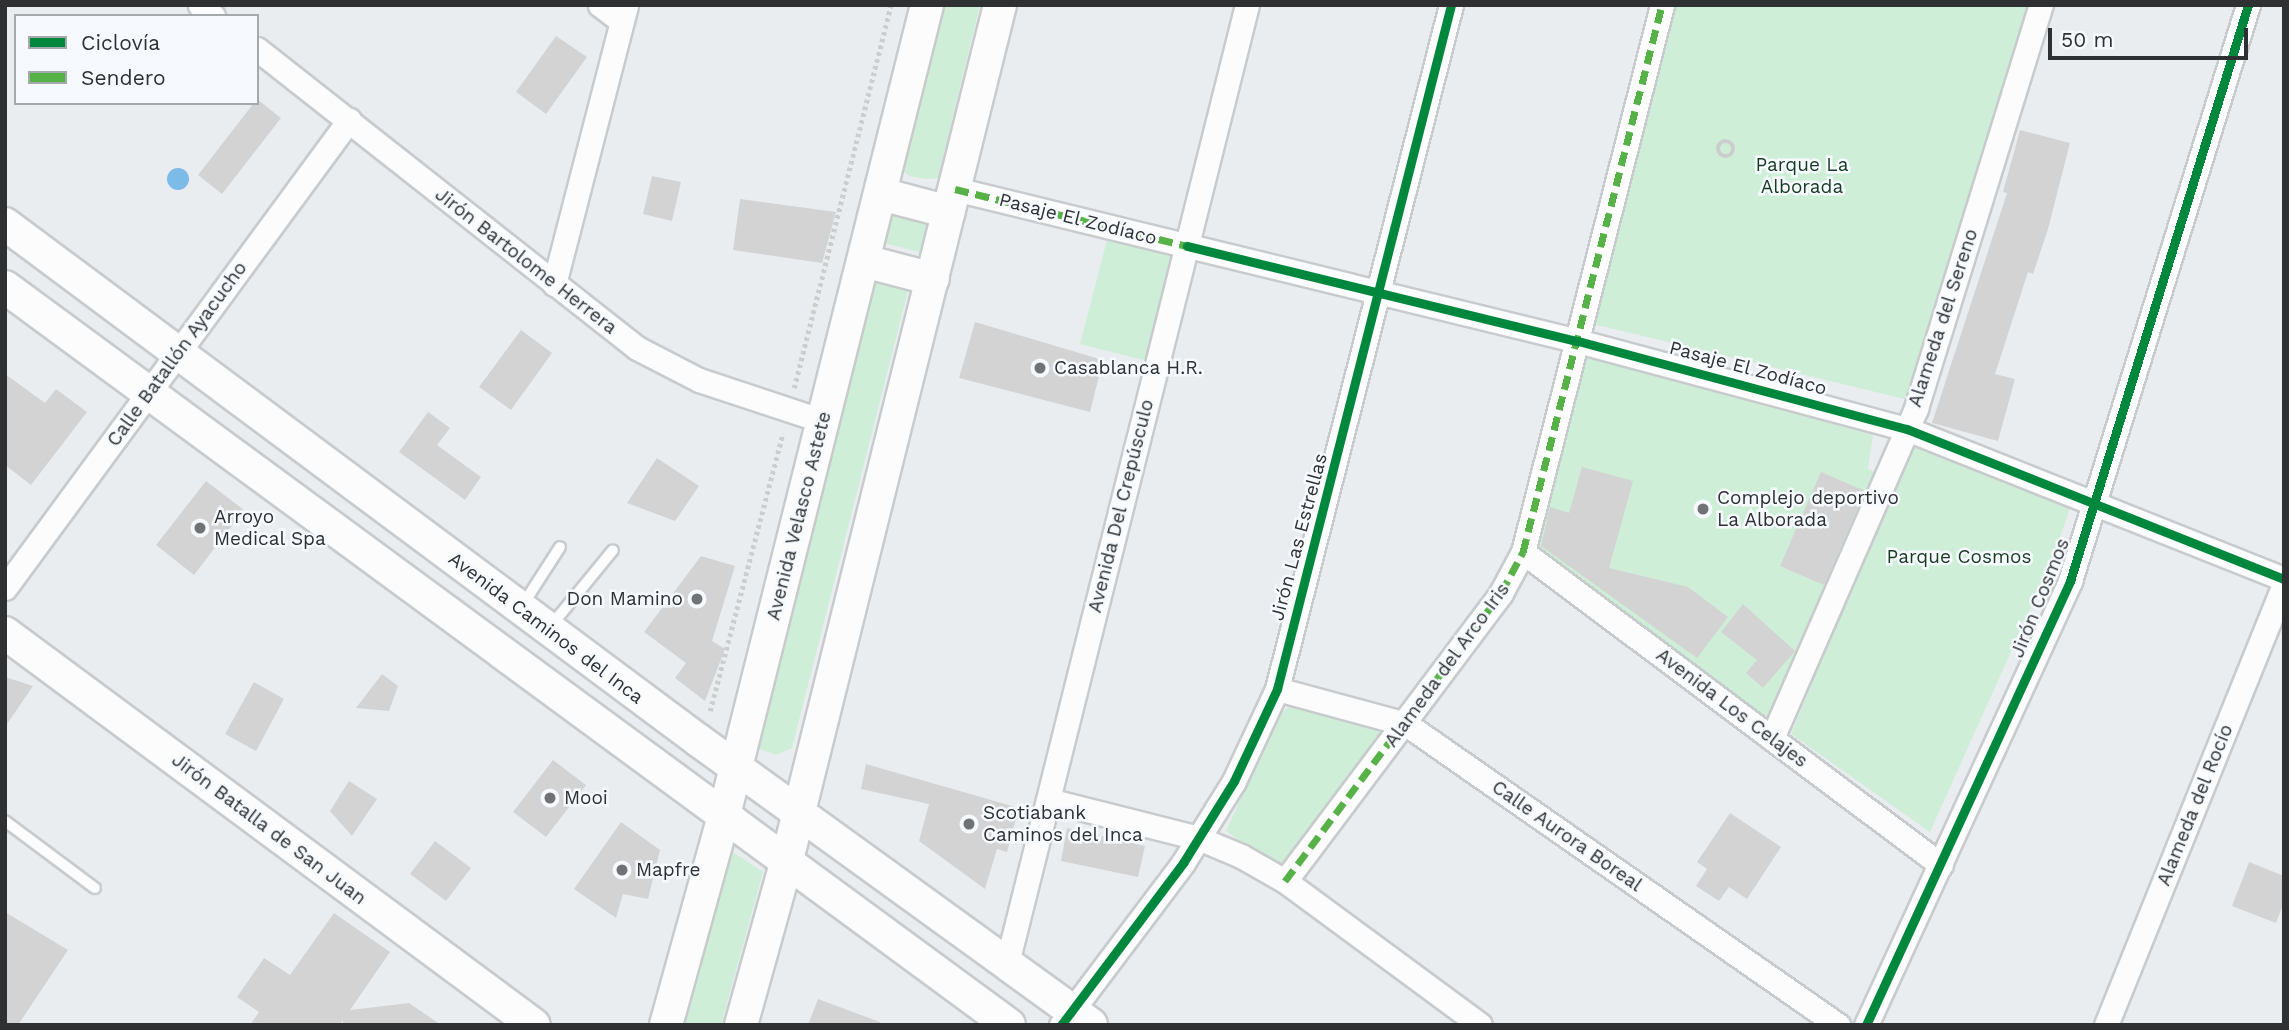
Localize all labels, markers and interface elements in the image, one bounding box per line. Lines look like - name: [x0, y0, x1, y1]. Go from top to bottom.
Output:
- legend: [14, 14, 259, 105]
- scale bar: [2051, 14, 2250, 58]
- text: 50 m: [2061, 27, 2113, 52]
- text: Ciclovía: [81, 30, 160, 55]
- text: Sendero: [81, 65, 166, 90]
- park label: Parque La Alborada: [1756, 154, 1848, 198]
- street label: Jirón Bartolome Herrera: [431, 183, 621, 339]
- street label: Pasaje El Zodíaco: [996, 188, 1160, 250]
- street label: Alameda del Sereno: [1903, 225, 1983, 411]
- street label: Calle Batallón Ayacucho: [102, 257, 252, 451]
- street label: Pasaje El Zodíaco: [1666, 336, 1830, 400]
- place label: Casablanca H.R.: [1054, 357, 1203, 379]
- marker: Casablanca H.R.: [1032, 360, 1048, 376]
- street label: Avenida Del Crepúsculo: [1083, 396, 1159, 616]
- street label: Avenida Velasco Astete: [762, 408, 836, 624]
- street label: Jirón Las Estrellas: [1266, 451, 1332, 623]
- place label: Complejo deportivo La Alborada: [1717, 487, 1899, 531]
- marker: Complejo deportivo La Alborada: [1695, 501, 1711, 517]
- place label: Arroyo Medical Spa: [214, 506, 326, 550]
- marker: Arroyo Medical Spa: [192, 520, 208, 536]
- street label: Jirón Cosmos: [2006, 535, 2074, 661]
- park label: Parque Cosmos: [1887, 546, 2031, 568]
- street label: Avenida Caminos del Inca: [444, 547, 648, 709]
- street label: Alameda del Arco Iris: [1379, 578, 1515, 752]
- place label: Don Mamino: [566, 588, 683, 610]
- marker: Don Mamino: [689, 591, 705, 607]
- street label: Avenida Los Celajes: [1652, 643, 1812, 773]
- street label: Alameda del Rocío: [2152, 720, 2238, 890]
- street label: Jirón Batalla de San Juan: [167, 748, 371, 910]
- street label: Calle Aurora Boreal: [1487, 775, 1647, 897]
- place label: Mooi: [564, 787, 608, 809]
- marker: Mooi: [542, 790, 558, 806]
- place label: Scotiabank Caminos del Inca: [983, 802, 1143, 846]
- marker: Scotiabank Caminos del Inca: [961, 816, 977, 832]
- place label: Mapfre: [636, 859, 700, 881]
- marker: Mapfre: [614, 862, 630, 878]

